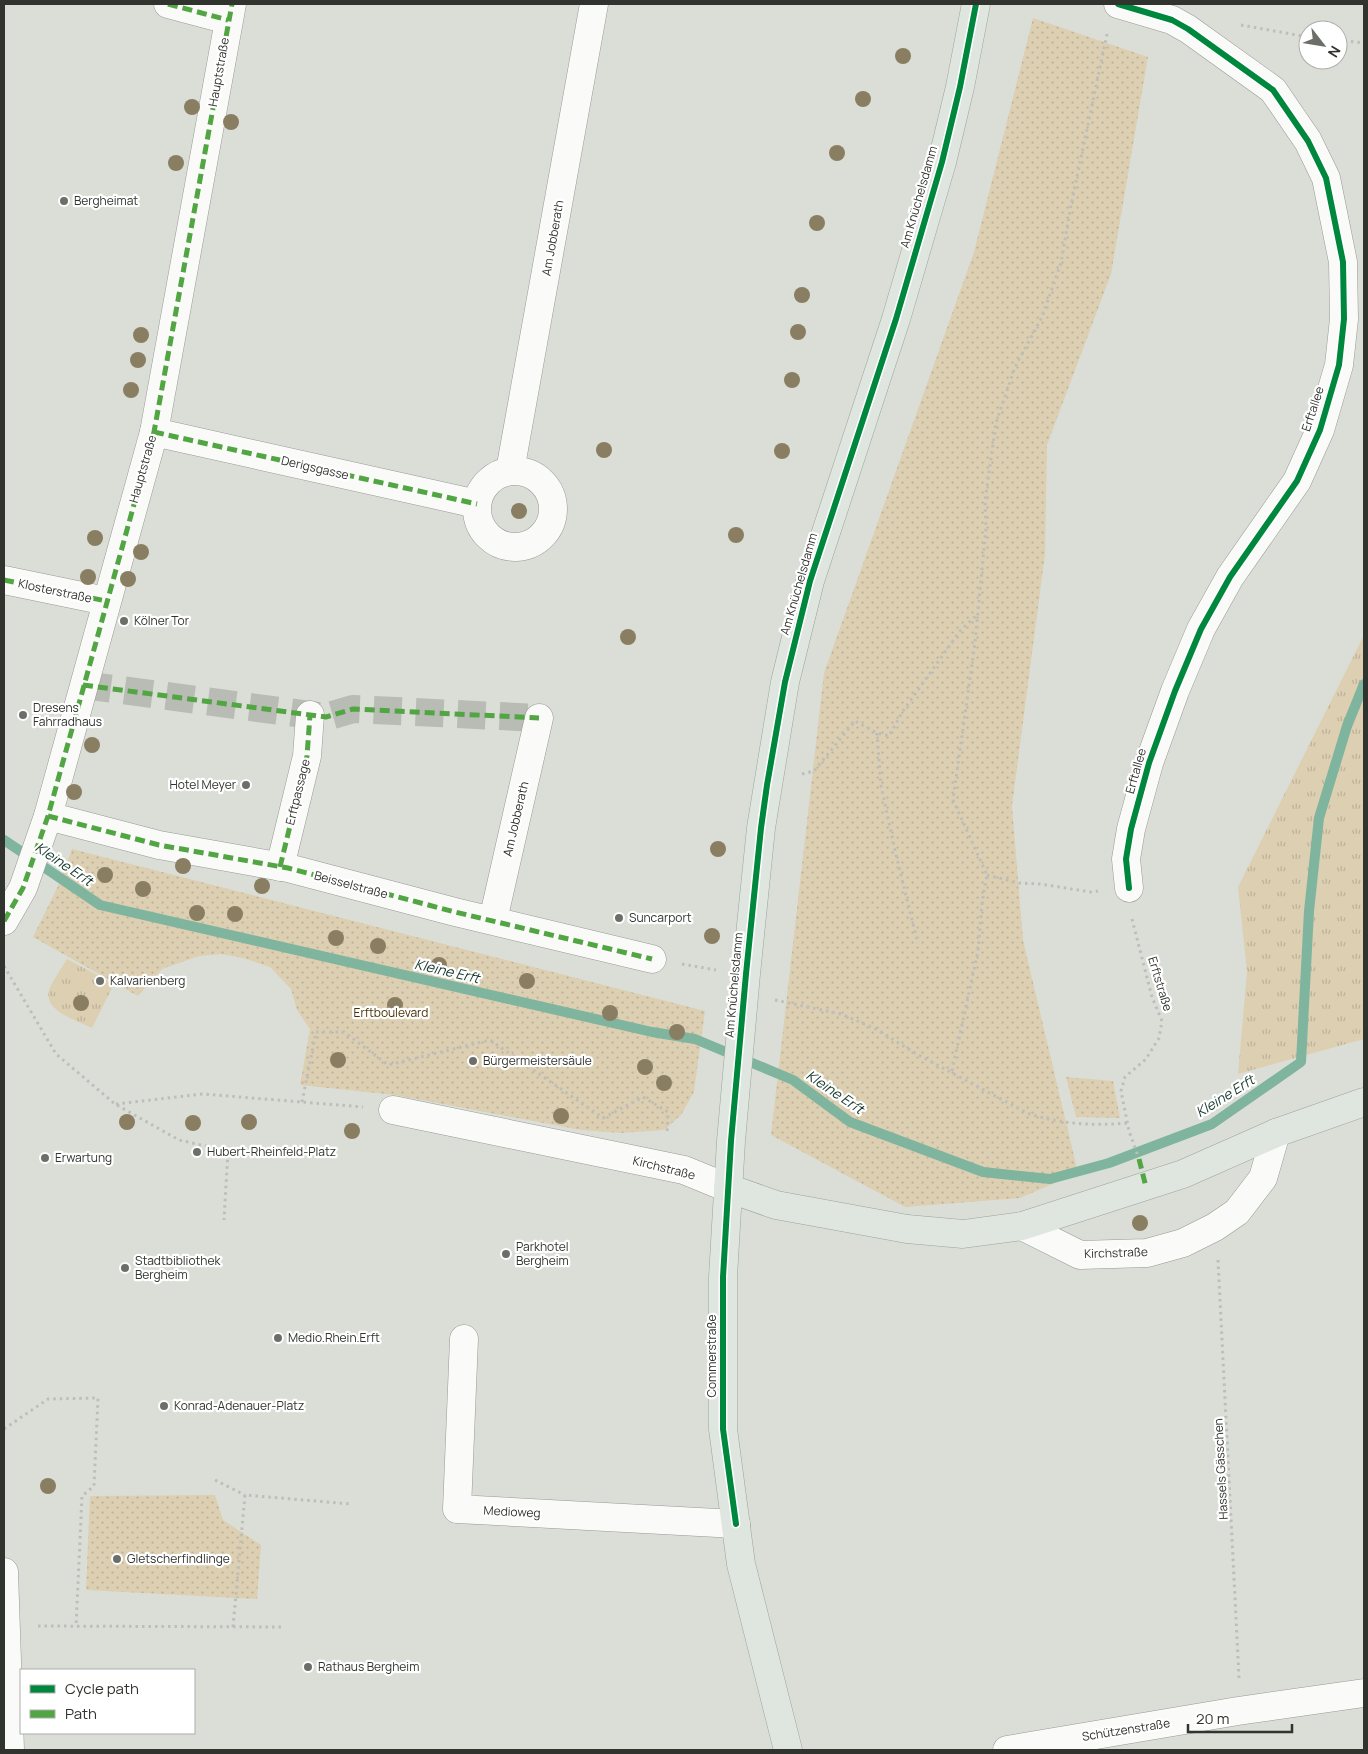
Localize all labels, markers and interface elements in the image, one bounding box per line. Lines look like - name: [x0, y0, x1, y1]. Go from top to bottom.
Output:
- north arrow: [1298, 20, 1348, 70]
- street label: Hauptstraße: [204, 36, 233, 108]
- text: N: [1324, 43, 1345, 61]
- street label: Am Knüchelsdamm: [896, 144, 941, 250]
- place label: Bergheimat: [74, 192, 138, 209]
- marker: Bergheimat: [58, 195, 70, 207]
- street label: Am Jobberath: [537, 199, 568, 277]
- street label: Erftallee: [1297, 384, 1328, 434]
- street label: Hauptstraße: [125, 433, 160, 505]
- street label: Derigsgasse: [280, 451, 351, 484]
- street label: Am Knüchelsdamm: [776, 531, 821, 637]
- street label: Klosterstraße: [17, 574, 94, 607]
- place label: Kölner Tor: [134, 612, 190, 629]
- marker: Kölner Tor: [118, 615, 130, 627]
- place label: Dresens Fahrradhaus: [33, 699, 102, 730]
- marker: Dresens Fahrradhaus: [17, 709, 29, 721]
- street label: Erftallee: [1121, 746, 1150, 796]
- street label: Erftpassage: [281, 757, 314, 827]
- place label: Hotel Meyer: [169, 776, 237, 793]
- marker: Hotel Meyer: [240, 779, 252, 791]
- street label: Am Jobberath: [499, 780, 532, 858]
- water label: Kleine Erft: [32, 837, 98, 891]
- street label: Beisselstraße: [312, 867, 390, 903]
- place label: Suncarport: [629, 909, 692, 926]
- marker: Suncarport: [613, 912, 625, 924]
- street label: Am Knüchelsdamm: [720, 932, 747, 1038]
- water label: Kleine Erft: [413, 954, 483, 987]
- street label: Erftstraße: [1144, 954, 1177, 1013]
- place label: Kalvarienberg: [110, 972, 185, 989]
- marker: Kalvarienberg: [94, 975, 106, 987]
- park label: Erftboulevard: [354, 1004, 428, 1021]
- place label: Bürgermeistersäule: [483, 1052, 592, 1069]
- marker: Bürgermeistersäule: [467, 1055, 479, 1067]
- water label: Kleine Erft: [803, 1065, 869, 1119]
- water label: Kleine Erft: [1192, 1069, 1259, 1121]
- place label: Hubert-Rheinfeld-Platz: [207, 1143, 336, 1160]
- marker: Hubert-Rheinfeld-Platz: [191, 1146, 203, 1158]
- place label: Erwartung: [55, 1149, 112, 1166]
- marker: Erwartung: [39, 1152, 51, 1164]
- street label: Kirchstraße: [631, 1152, 697, 1184]
- place label: Parkhotel Bergheim: [516, 1238, 569, 1269]
- street label: Kirchstraße: [1084, 1243, 1148, 1262]
- marker: Parkhotel Bergheim: [500, 1248, 512, 1260]
- place label: Stadtbibliothek Bergheim: [135, 1252, 221, 1283]
- marker: Stadtbibliothek Bergheim: [119, 1262, 131, 1274]
- street label: Commerstraße: [703, 1314, 720, 1398]
- place label: Medio.Rhein.Erft: [288, 1329, 380, 1346]
- marker: Medio.Rhein.Erft: [272, 1332, 284, 1344]
- place label: Konrad-Adenauer-Platz: [174, 1397, 304, 1414]
- marker: Konrad-Adenauer-Platz: [158, 1400, 170, 1412]
- street label: Hassels Gässchen: [1209, 1418, 1232, 1520]
- street label: Medioweg: [483, 1502, 541, 1521]
- place label: Gletscherfindlinge: [127, 1550, 230, 1567]
- marker: Gletscherfindlinge: [111, 1553, 123, 1565]
- place label: Rathaus Bergheim: [318, 1658, 419, 1675]
- marker: Rathaus Bergheim: [302, 1661, 314, 1673]
- legend: [20, 1669, 195, 1734]
- text: Cycle path: [65, 1678, 139, 1699]
- scale bar: [1188, 1702, 1292, 1734]
- text: Path: [65, 1703, 97, 1724]
- text: 20 m: [1196, 1708, 1229, 1729]
- street label: Schützenstraße: [1081, 1714, 1171, 1745]

